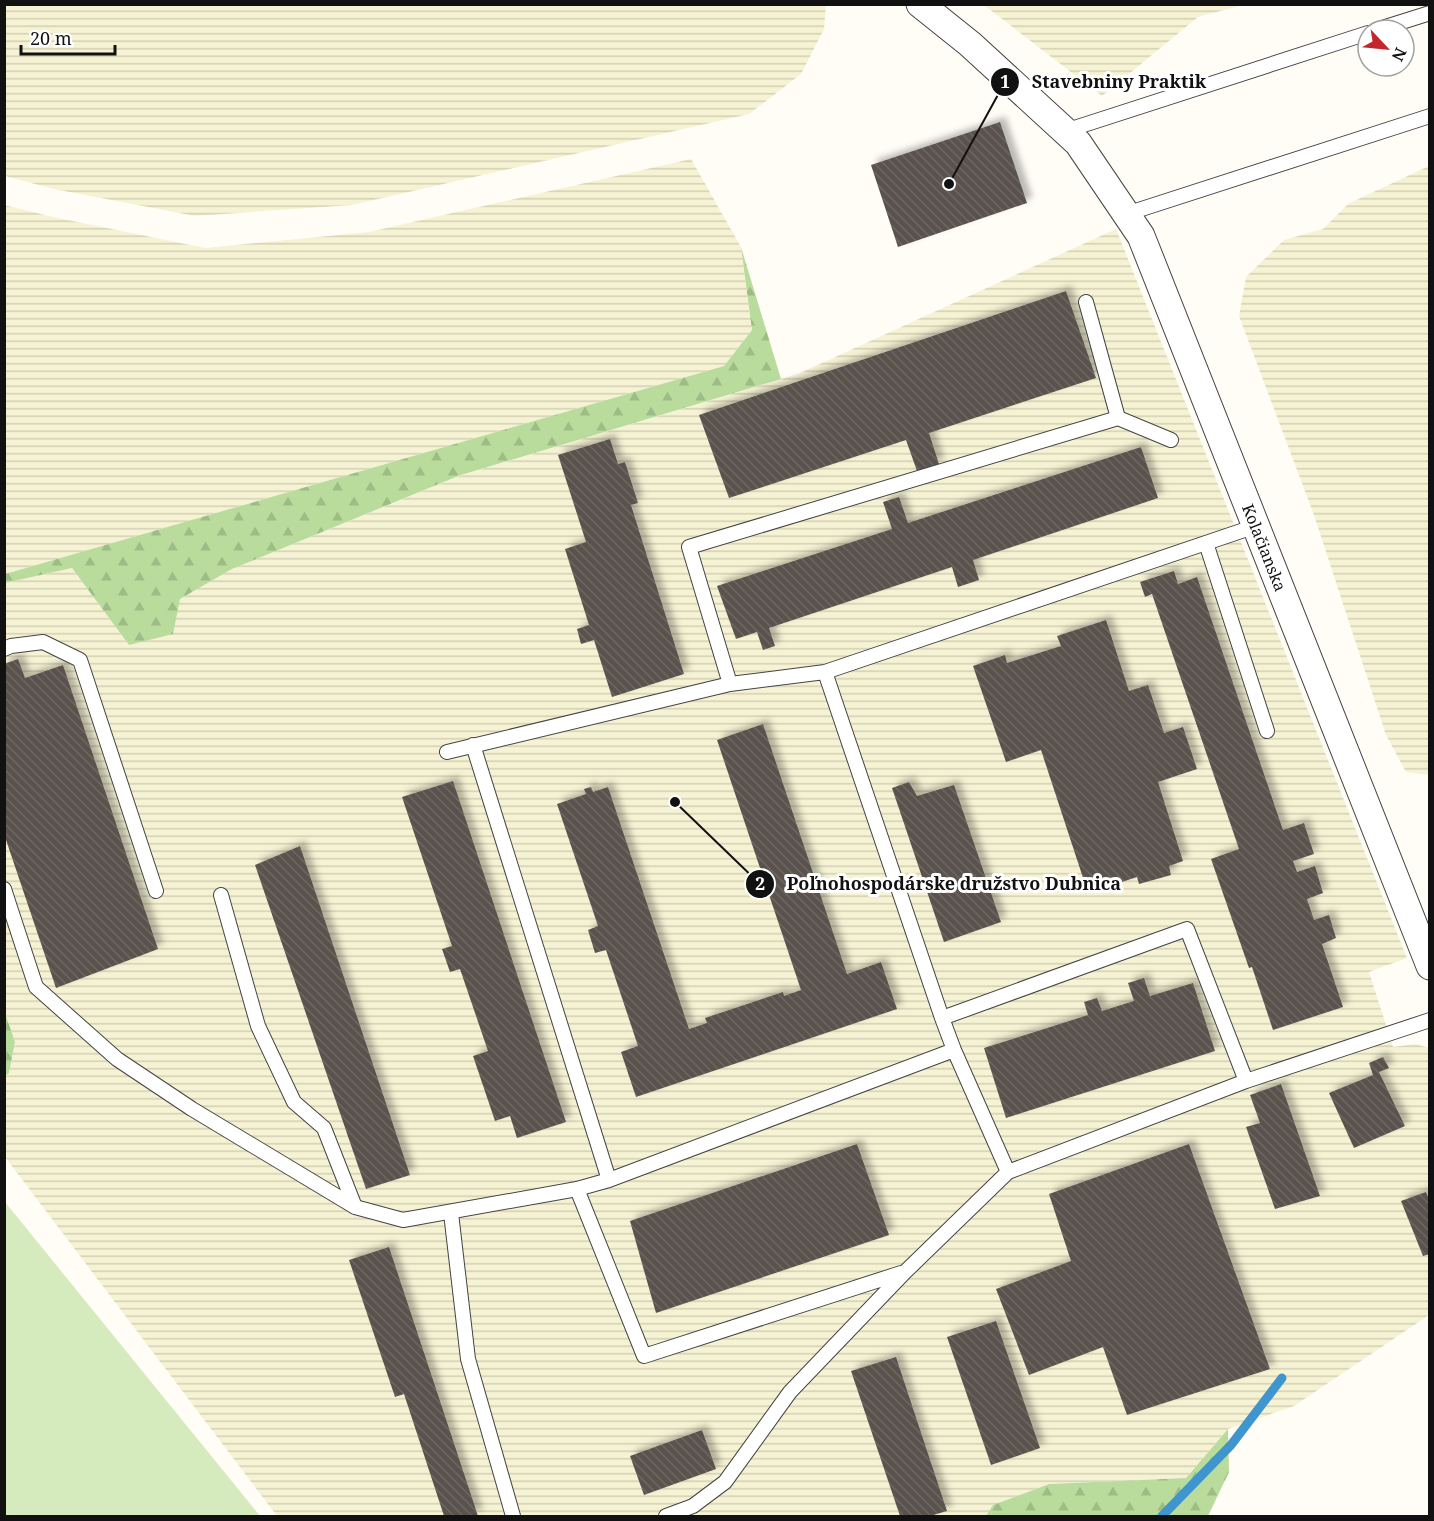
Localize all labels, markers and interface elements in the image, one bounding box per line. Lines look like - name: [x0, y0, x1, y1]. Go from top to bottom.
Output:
- scale bar: [21, 18, 116, 56]
- north arrow: [1356, 18, 1416, 78]
- text: 20 m: [30, 26, 72, 50]
- text: N: [1387, 44, 1412, 65]
- callout: Stavebniny Praktik: [990, 64, 1219, 100]
- text: 1: [1000, 69, 1010, 93]
- text: Stavebniny Praktik: [1032, 69, 1207, 93]
- street label: Kolačianska: [1237, 501, 1292, 594]
- callout: Poľnohospodárske družstvo Dubnica: [745, 866, 1133, 902]
- text: 2: [755, 871, 765, 895]
- text: Poľnohospodárske družstvo Dubnica: [787, 871, 1121, 895]

